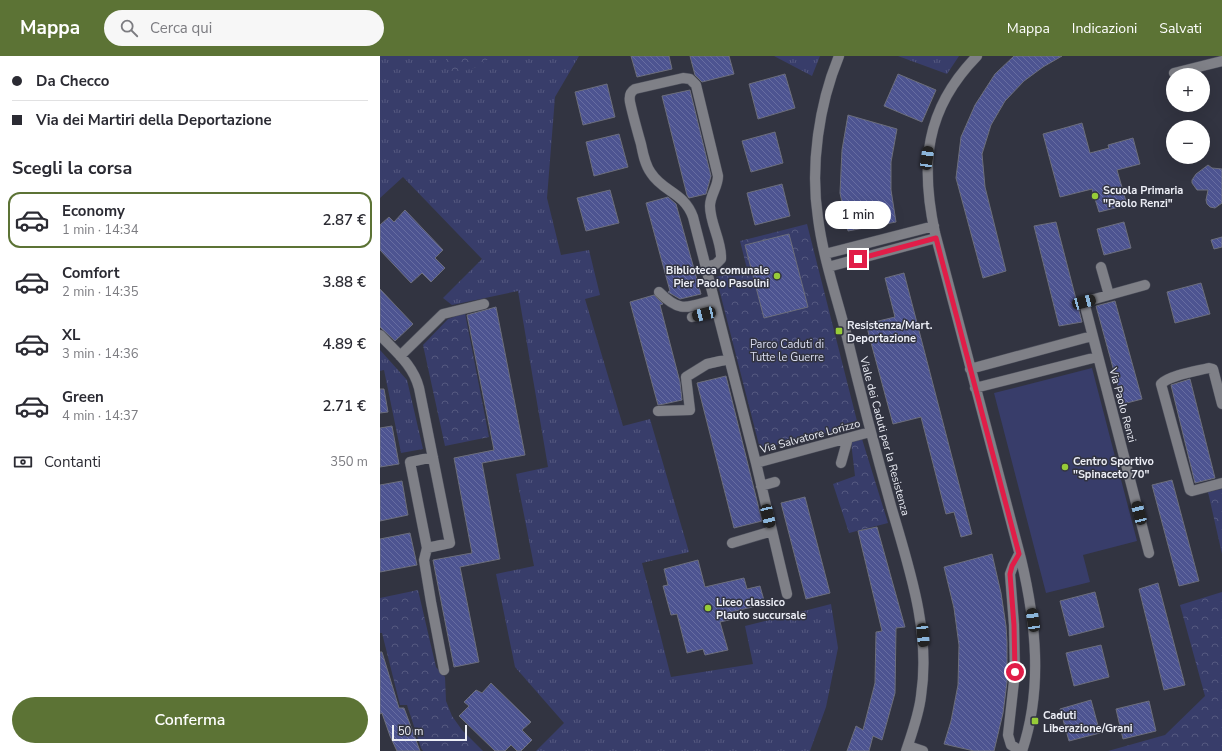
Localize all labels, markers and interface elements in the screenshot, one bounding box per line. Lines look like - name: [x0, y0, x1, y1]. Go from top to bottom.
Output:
- search box: [104, 10, 384, 46]
- text: Mappa: [20, 15, 80, 41]
- icon: search: [118, 17, 140, 39]
- text: Cerca qui: [150, 18, 212, 38]
- text: Mappa: [1007, 19, 1050, 38]
- text: Indicazioni: [1072, 19, 1137, 38]
- text: Salvati: [1159, 19, 1202, 38]
- map controls: [1166, 68, 1210, 164]
- button: +: [1166, 68, 1210, 112]
- text: Da Checco: [36, 71, 109, 91]
- text: Via dei Martiri della Deportazione: [36, 110, 272, 130]
- button: −: [1166, 120, 1210, 164]
- car: [919, 145, 935, 171]
- text: Scegli la corsa: [12, 156, 132, 180]
- place label: Scuola Primaria "Paolo Renzi": [1103, 183, 1183, 211]
- marker: Scuola Primaria "Paolo Renzi": [1090, 191, 1100, 201]
- text: Economy: [62, 201, 125, 221]
- callout: 1 min: [825, 201, 891, 229]
- icon: car: [14, 202, 50, 238]
- text: 1 min: [841, 206, 875, 224]
- text: 2.87 €: [322, 210, 366, 230]
- text: 1 min · 14:34: [62, 221, 138, 239]
- route end: [849, 250, 867, 268]
- text: Comfort: [62, 263, 119, 283]
- place label: Biblioteca comunale Pier Paolo Pasolini: [666, 263, 769, 291]
- icon: car: [14, 264, 50, 300]
- marker: Biblioteca comunale Pier Paolo Pasolini: [772, 271, 782, 281]
- text: 3.88 €: [322, 272, 366, 292]
- text: 2 min · 14:35: [62, 283, 138, 301]
- car: [1071, 293, 1097, 311]
- car: [691, 305, 717, 323]
- place label: Resistenza/Mart. Deportazione: [847, 318, 933, 346]
- text: XL: [62, 325, 81, 345]
- icon: car: [14, 326, 50, 362]
- marker: Resistenza/Mart. Deportazione: [834, 326, 844, 336]
- text: 4.89 €: [322, 334, 366, 354]
- park label: Parco Caduti di Tutte le Guerre: [750, 337, 824, 365]
- text: 3 min · 14:36: [62, 345, 138, 363]
- street label: Viale dei Caduti per la Resistenza: [856, 354, 913, 518]
- street label: Via Paolo Renzi: [1105, 365, 1140, 444]
- text: Green: [62, 387, 104, 407]
- icon: car: [14, 388, 50, 424]
- text: 2.71 €: [322, 396, 366, 416]
- text: 4 min · 14:37: [62, 407, 138, 425]
- street label: Via Salvatore Lorizzo: [757, 416, 862, 457]
- icon: cash: [12, 451, 34, 473]
- text: Contanti: [44, 452, 101, 472]
- text: 350 m: [330, 453, 368, 471]
- place label: Centro Sportivo "Spinaceto 70": [1073, 454, 1154, 482]
- marker: Centro Sportivo "Spinaceto 70": [1060, 462, 1070, 472]
- car: [1130, 500, 1148, 526]
- car: [759, 503, 777, 529]
- place label: Liceo classico Plauto succursale: [716, 595, 806, 623]
- marker: Liceo classico Plauto succursale: [703, 603, 713, 613]
- car: [1025, 607, 1041, 633]
- car: [916, 623, 930, 647]
- route start: [1006, 663, 1024, 681]
- button: Conferma: [12, 697, 368, 743]
- place label: Caduti Liberazione/Grani: [1043, 708, 1133, 736]
- marker: Caduti Liberazione/Grani: [1030, 716, 1040, 726]
- scale bar: [392, 723, 467, 742]
- text: 50 m: [398, 724, 423, 739]

